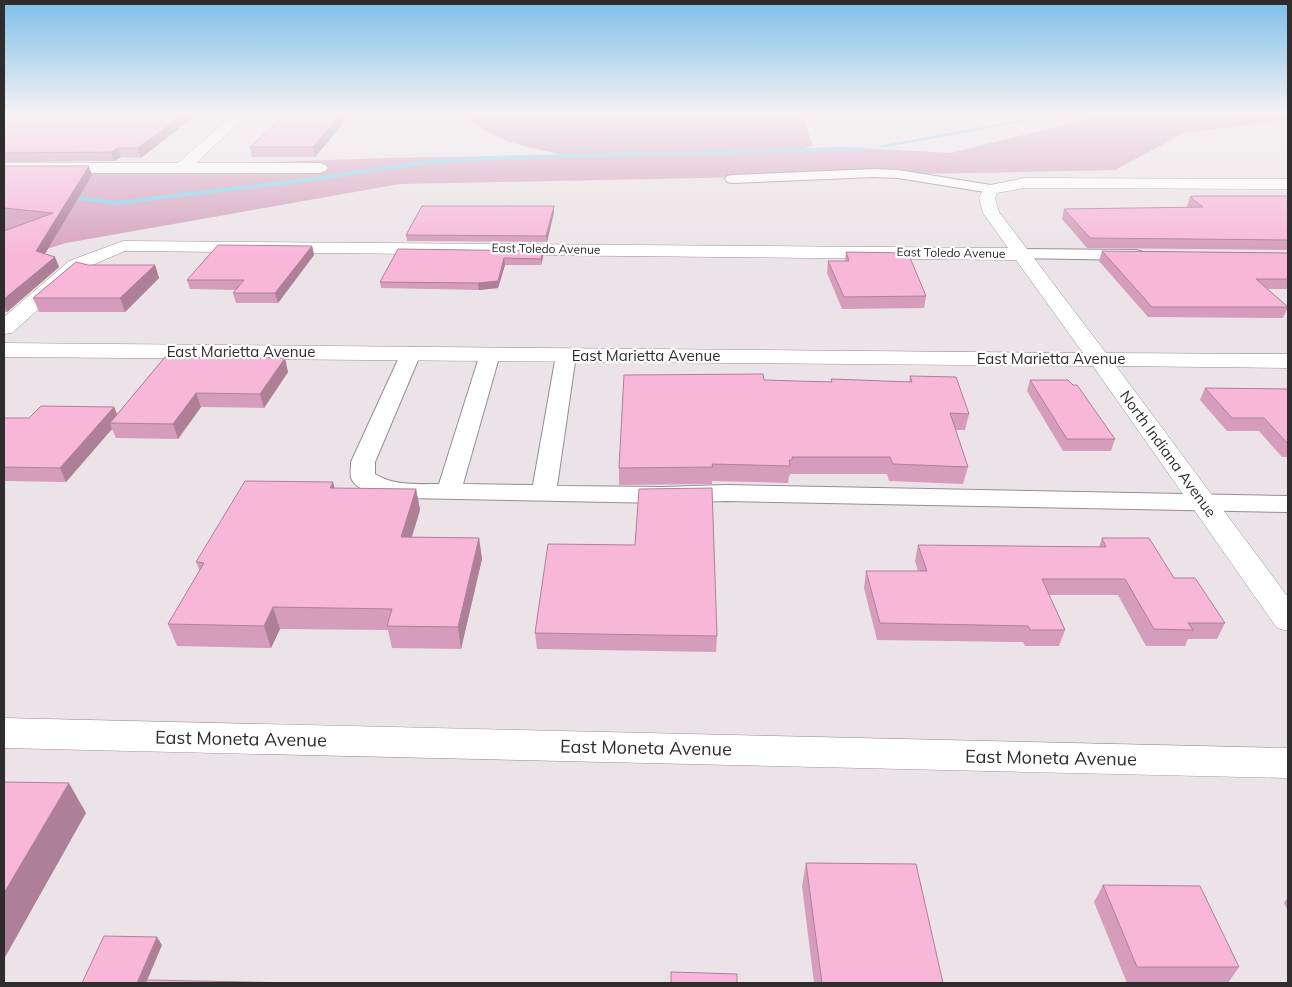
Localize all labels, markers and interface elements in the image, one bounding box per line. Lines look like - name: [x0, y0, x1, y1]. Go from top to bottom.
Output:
- street label: East Toledo Avenue: [491, 240, 601, 257]
- street label: East Toledo Avenue: [896, 244, 1006, 261]
- street label: East Marietta Avenue: [167, 342, 315, 361]
- street label: East Marietta Avenue: [572, 346, 720, 365]
- street label: East Marietta Avenue: [977, 349, 1125, 368]
- street label: North Indiana Avenue: [1116, 387, 1221, 521]
- street label: East Moneta Avenue: [155, 726, 327, 751]
- street label: East Moneta Avenue: [560, 735, 732, 760]
- street label: East Moneta Avenue: [965, 745, 1137, 770]

